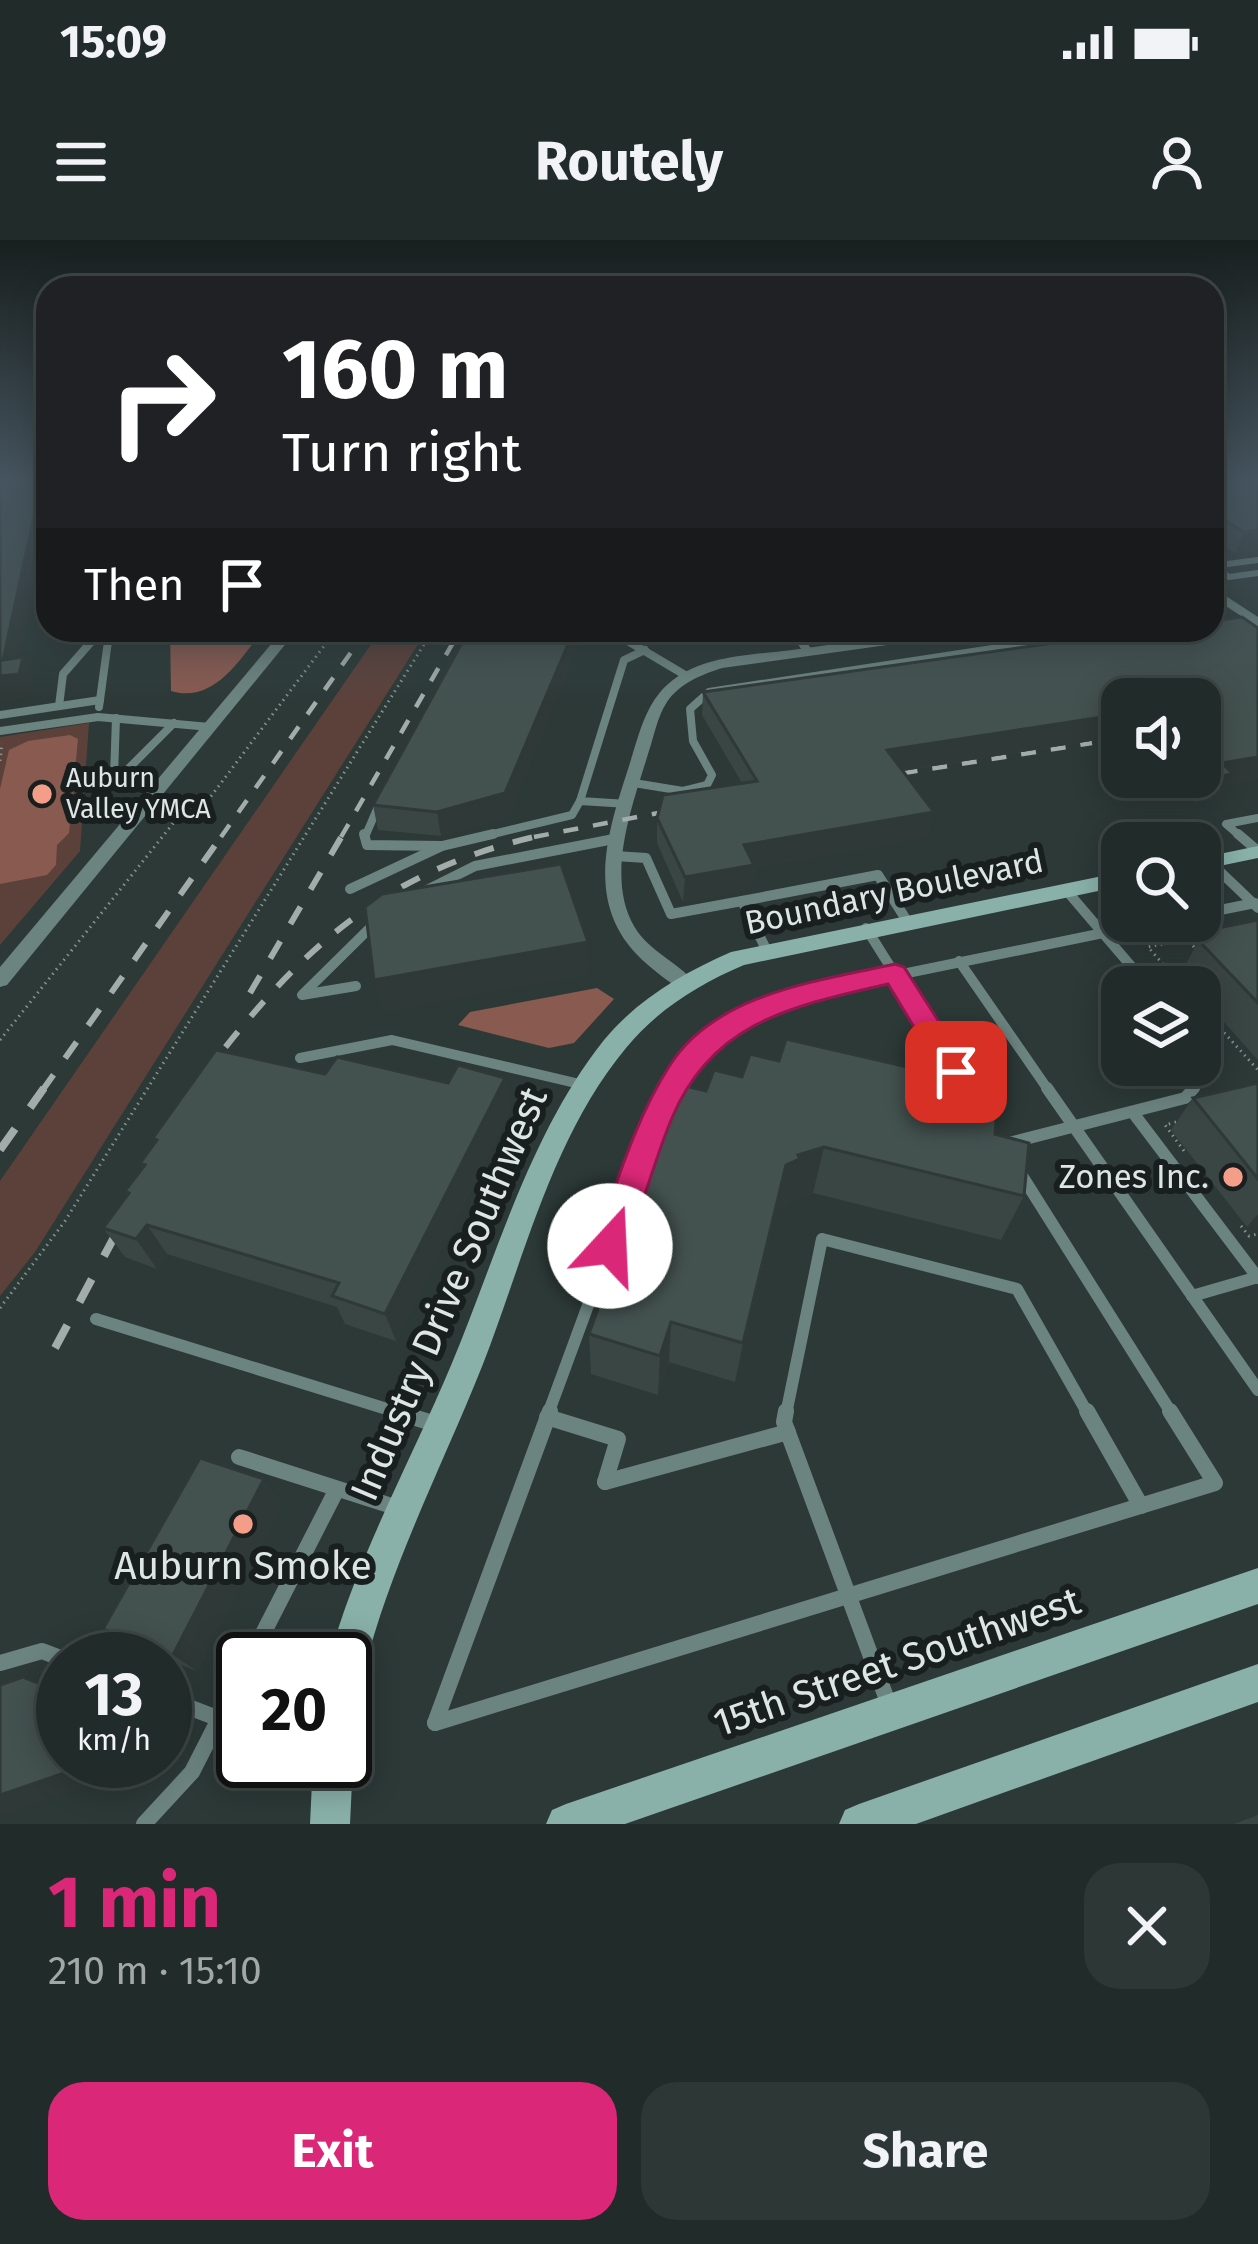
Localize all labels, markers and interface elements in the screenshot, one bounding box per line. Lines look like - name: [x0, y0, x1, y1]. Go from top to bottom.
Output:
- text: 15:09: [60, 15, 167, 69]
- icon: menu: [48, 129, 114, 195]
- icon: person: [1144, 129, 1210, 195]
- text: Routely: [535, 130, 723, 194]
- text: 160 m: [282, 319, 508, 420]
- icon: right: [84, 324, 240, 480]
- text: Turn right: [282, 421, 521, 485]
- icon: arrive: [209, 552, 275, 618]
- text: Then: [84, 558, 185, 612]
- map controls: [1101, 678, 1221, 1086]
- button: sound: [1101, 678, 1221, 798]
- place label: Auburn Valley YMCA: [66, 762, 211, 825]
- marker: Auburn Valley YMCA: [29, 781, 55, 807]
- button: search: [1101, 822, 1221, 942]
- street label: Boundary Boulevard: [741, 841, 1047, 943]
- button: layers: [1101, 966, 1221, 1086]
- pin: [905, 1021, 1007, 1123]
- icon: arrive: [923, 1039, 989, 1105]
- street label: Industry Drive Southwest: [341, 1080, 557, 1507]
- place label: Zones Inc.: [1059, 1157, 1209, 1197]
- marker: Zones Inc.: [1220, 1164, 1246, 1190]
- position arrow: [547, 1183, 673, 1309]
- marker: Auburn Smoke: [230, 1511, 256, 1537]
- place label: Auburn Smoke: [114, 1543, 372, 1589]
- street label: 15th Street Southwest: [708, 1577, 1087, 1746]
- speed limit sign: 20: [216, 1632, 372, 1788]
- text: 13: [84, 1659, 144, 1731]
- text: km/h: [77, 1722, 151, 1758]
- text: 1 min: [48, 1860, 221, 1946]
- button: close: [1084, 1863, 1210, 1989]
- text: 210 m · 15:10: [48, 1948, 262, 1994]
- button: Exit: [48, 2082, 617, 2220]
- button: Share: [641, 2082, 1210, 2220]

